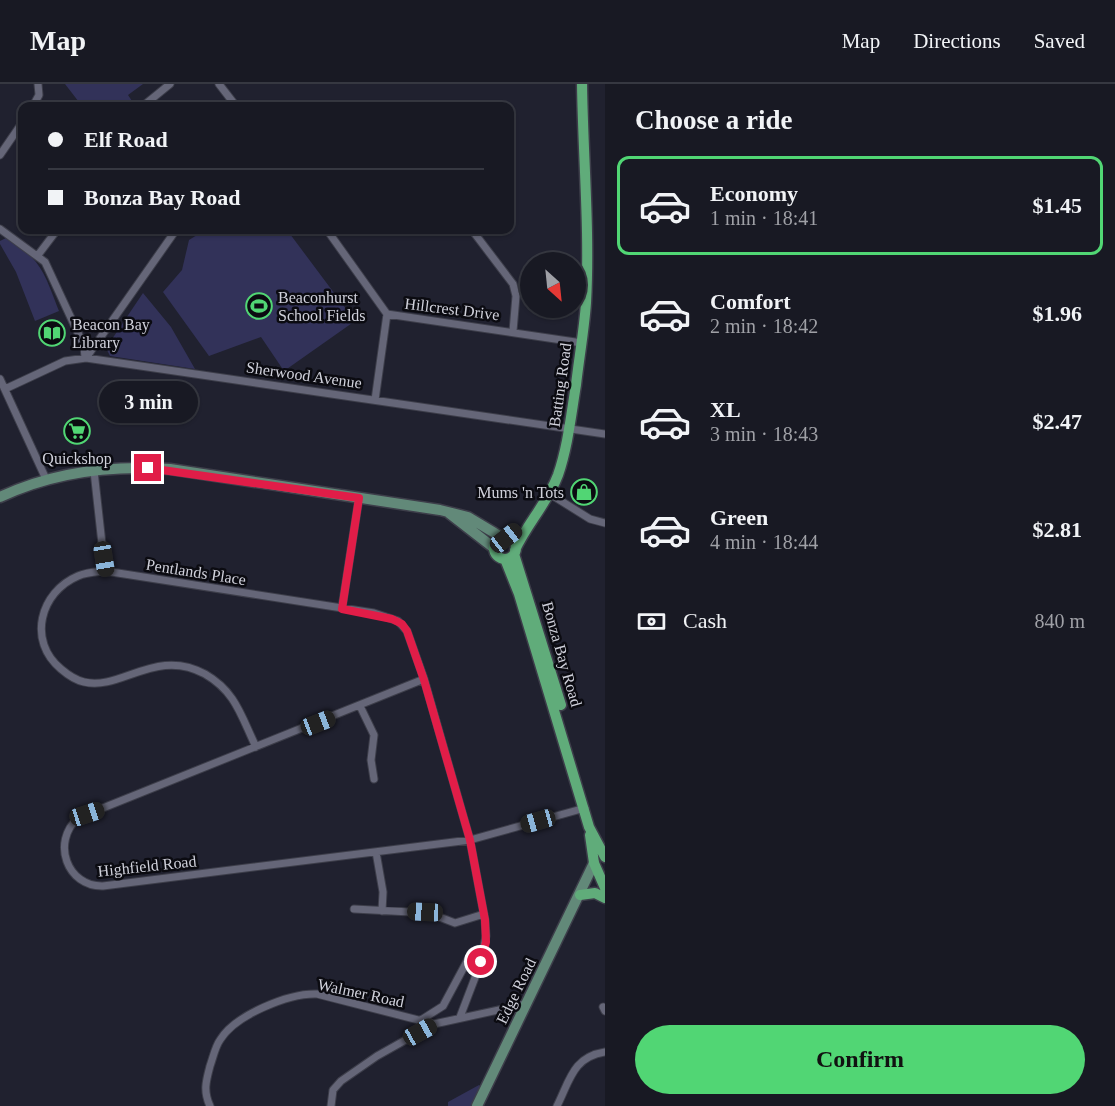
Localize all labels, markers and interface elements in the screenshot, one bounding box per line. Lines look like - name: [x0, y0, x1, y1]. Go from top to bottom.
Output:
- text: Map: [30, 25, 86, 56]
- text: Map: [842, 29, 880, 53]
- text: Directions: [913, 29, 1001, 53]
- text: Saved: [1034, 29, 1085, 53]
- text: Choose a ride: [635, 105, 793, 135]
- text: Elf Road: [84, 127, 168, 152]
- icon: car: [638, 179, 692, 233]
- text: Economy: [710, 181, 798, 206]
- text: Bonza Bay Road: [84, 185, 240, 210]
- text: $1.45: [1033, 193, 1082, 218]
- text: 1 min · 18:41: [710, 207, 818, 229]
- north arrow: [520, 252, 586, 318]
- map controls: [520, 252, 586, 318]
- icon: car: [638, 287, 692, 341]
- place label: Beaconhurst School Fields: [278, 289, 366, 324]
- text: Comfort: [710, 289, 791, 314]
- sports icon: Beaconhurst School Fields: [244, 291, 274, 321]
- street label: Hillcrest Drive: [404, 295, 500, 323]
- text: $1.96: [1033, 301, 1082, 326]
- text: 2 min · 18:42: [710, 315, 818, 337]
- place label: Beacon Bay Library: [72, 316, 150, 352]
- library icon: Beacon Bay Library: [37, 318, 67, 348]
- street label: Batting Road: [546, 342, 575, 428]
- street label: Sherwood Avenue: [245, 358, 363, 392]
- callout: 3 min: [98, 381, 198, 423]
- text: 3 min: [124, 391, 173, 413]
- icon: car: [638, 395, 692, 449]
- text: XL: [710, 397, 741, 422]
- text: $2.47: [1033, 409, 1082, 434]
- supermarket icon: Quickshop: [62, 416, 92, 446]
- text: 3 min · 18:43: [710, 423, 818, 445]
- place label: Quickshop: [42, 450, 112, 468]
- route end: [134, 454, 161, 481]
- shop icon: Mums 'n Tots: [569, 477, 599, 507]
- place label: Mums 'n Tots: [477, 484, 564, 501]
- icon: car: [638, 503, 692, 557]
- text: Green: [710, 505, 768, 530]
- text: $2.81: [1033, 517, 1082, 542]
- car: [486, 520, 526, 556]
- text: 4 min · 18:44: [710, 531, 818, 553]
- car: [92, 540, 116, 578]
- street label: Pentlands Place: [145, 556, 247, 588]
- street label: Bonza Bay Road: [538, 600, 585, 709]
- icon: cash: [635, 605, 668, 638]
- text: Cash: [683, 608, 727, 633]
- text: 840 m: [1034, 610, 1085, 632]
- car: [298, 708, 338, 738]
- car: [67, 800, 107, 828]
- car: [518, 807, 558, 835]
- street label: Highfield Road: [97, 852, 197, 881]
- car: [407, 902, 443, 922]
- route start: [467, 948, 494, 975]
- street label: Edge Road: [493, 956, 540, 1027]
- street label: Walmer Road: [316, 976, 406, 1010]
- car: [400, 1015, 440, 1049]
- button: Confirm: [635, 1025, 1085, 1094]

